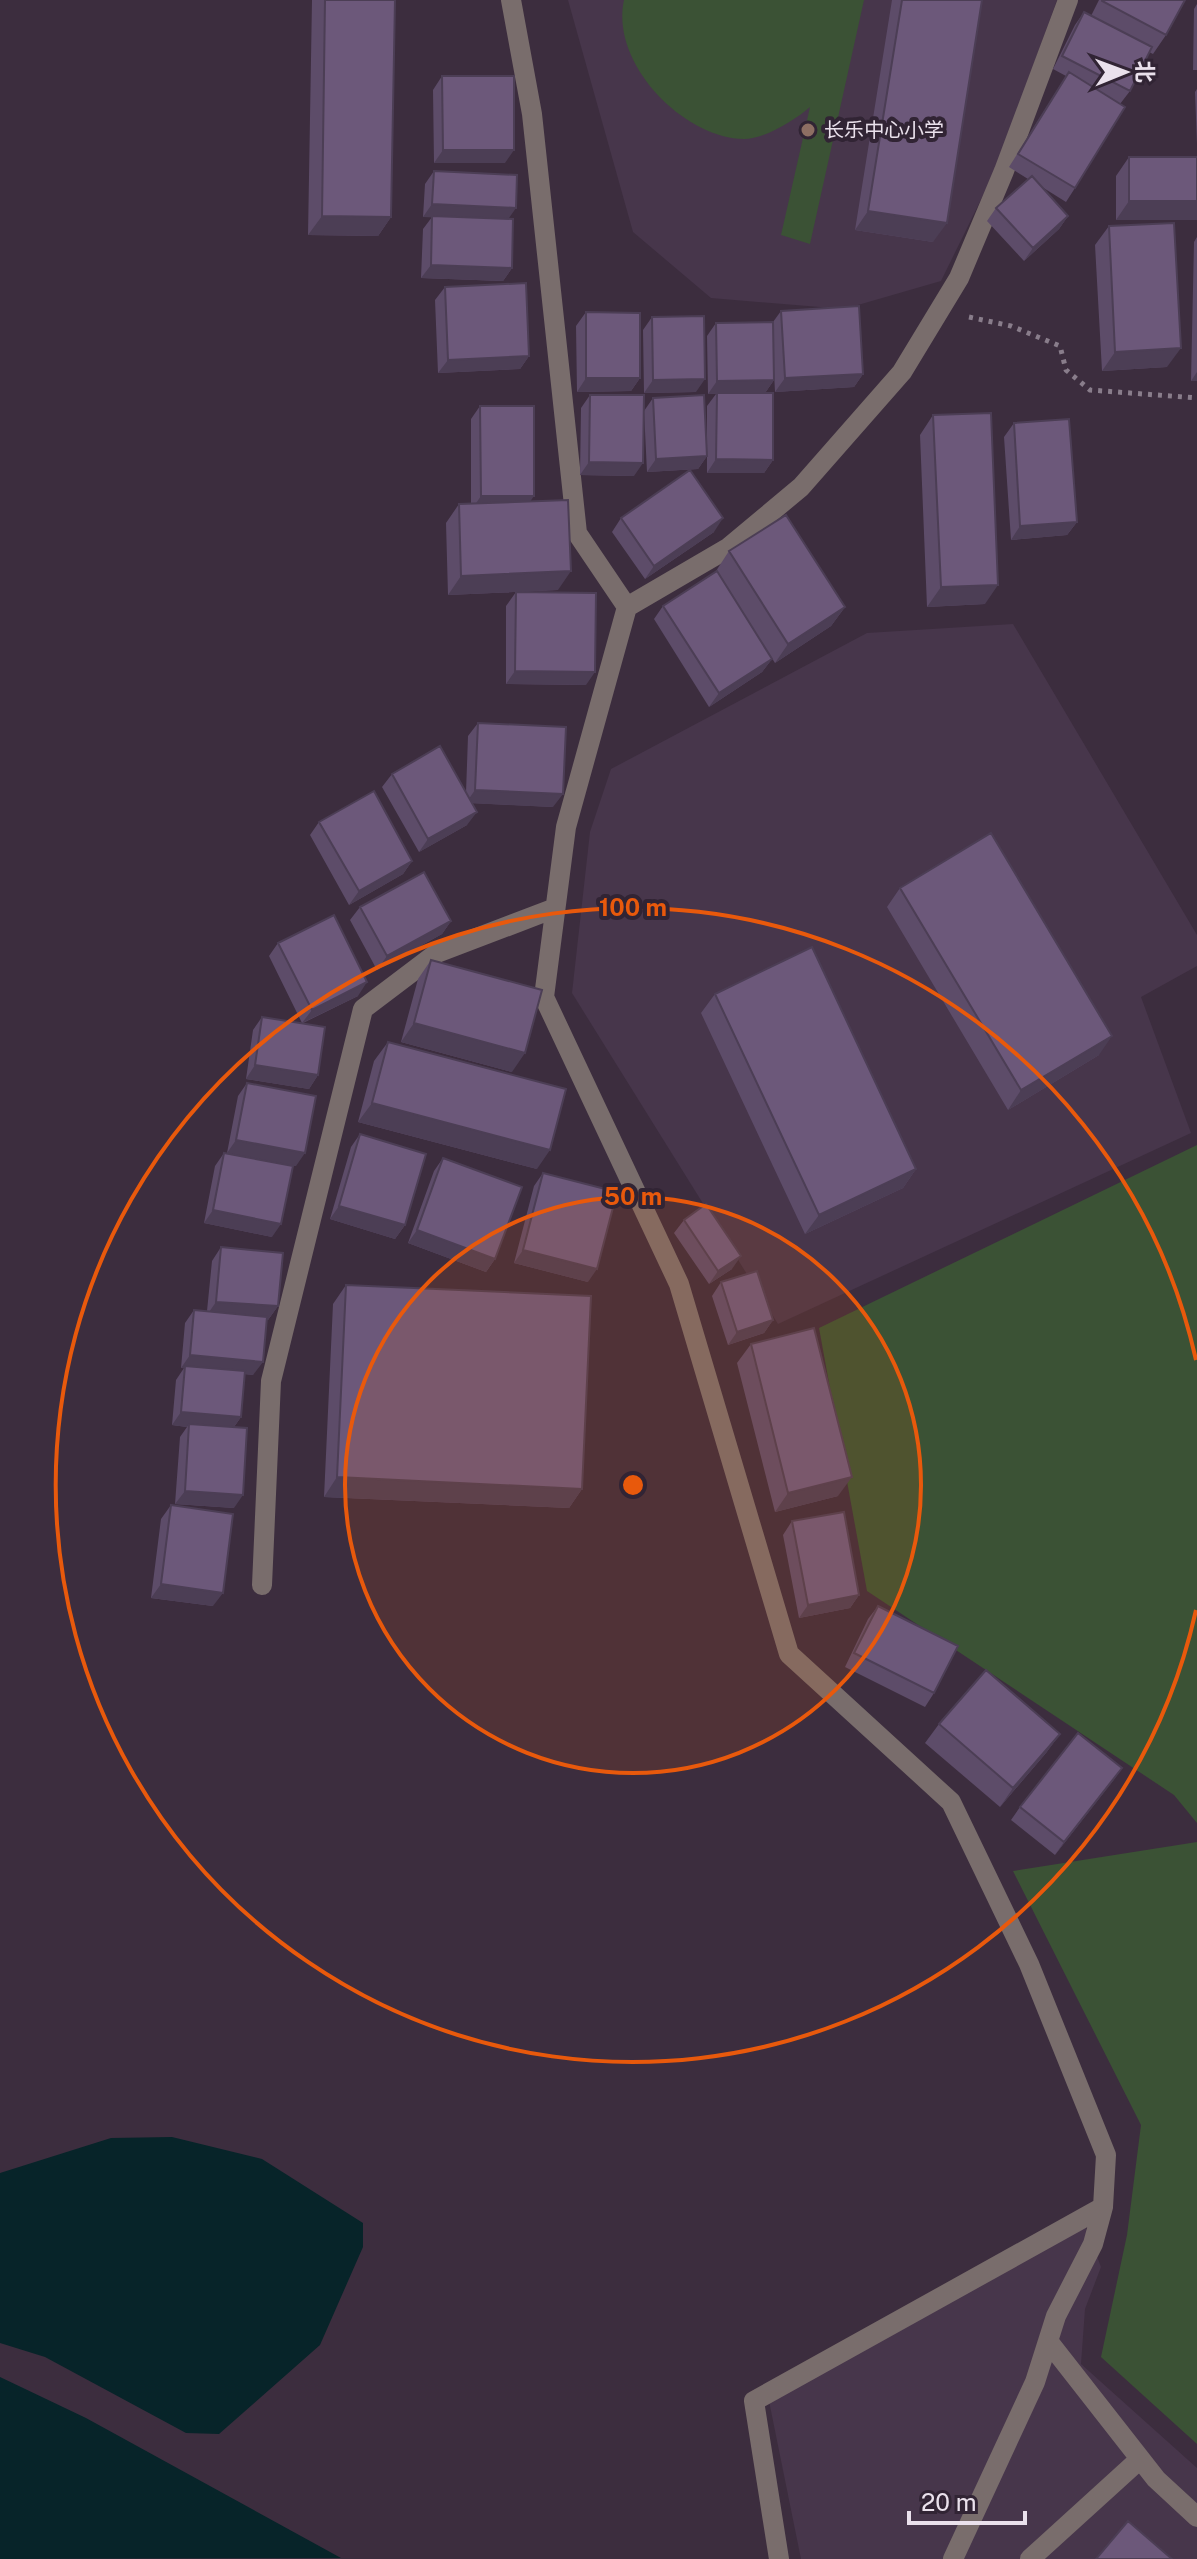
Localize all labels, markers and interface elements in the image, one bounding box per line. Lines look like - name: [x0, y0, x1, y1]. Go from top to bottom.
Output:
- north arrow: [1085, 32, 1165, 112]
- text: 北: [1132, 60, 1158, 83]
- place label: 长乐中心小学: [824, 118, 944, 142]
- marker: 长乐中心小学: [799, 121, 817, 139]
- text: 100 m: [599, 893, 667, 921]
- text: 50 m: [604, 1182, 662, 1210]
- centre of rings: [619, 1471, 647, 1499]
- scale bar: [909, 2475, 1025, 2525]
- text: 20 m: [921, 2488, 977, 2516]

